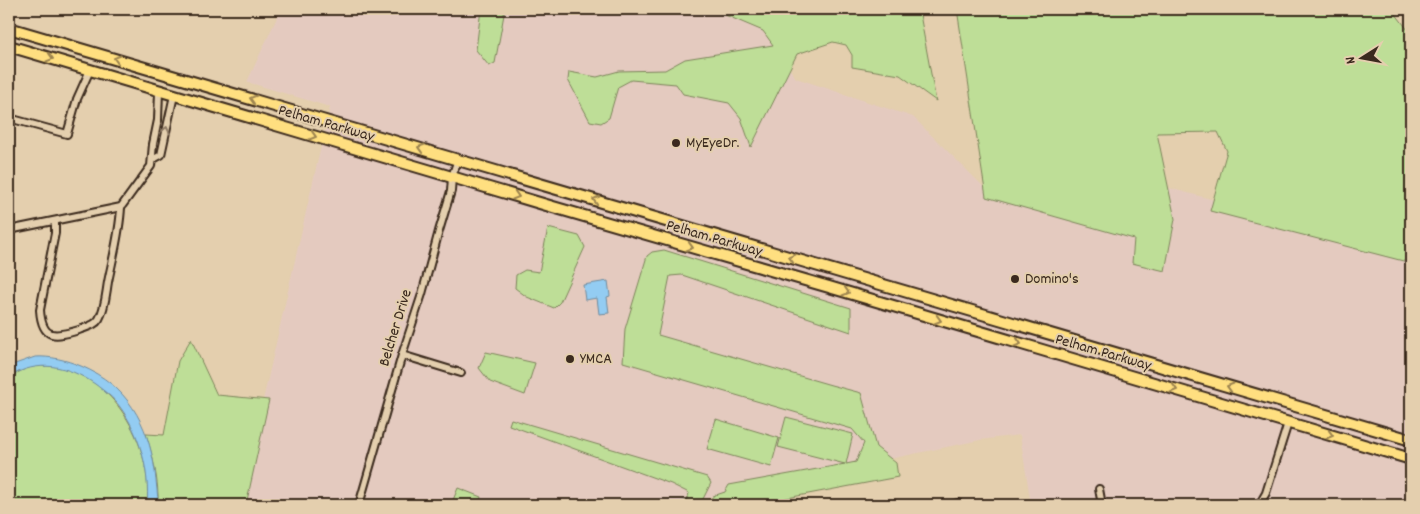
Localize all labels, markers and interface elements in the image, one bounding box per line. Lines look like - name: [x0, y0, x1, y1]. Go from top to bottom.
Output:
- north arrow: [1338, 32, 1388, 82]
- one-way arrow: [45, 53, 53, 63]
- one-way arrow: [114, 55, 122, 65]
- text: N: [1341, 55, 1362, 65]
- one-way arrow: [249, 95, 258, 105]
- street label: Pelham Parkway: [275, 99, 377, 149]
- one-way arrow: [160, 125, 171, 134]
- one-way arrow: [308, 131, 316, 141]
- place label: MyEyeDr.: [686, 132, 740, 155]
- marker: MyEyeDr.: [670, 137, 682, 149]
- one-way arrow: [417, 144, 425, 154]
- one-way arrow: [511, 190, 519, 200]
- one-way arrow: [593, 196, 601, 206]
- street label: Pelham Parkway: [663, 214, 765, 264]
- one-way arrow: [686, 242, 694, 252]
- one-way arrow: [789, 253, 797, 263]
- place label: Domino's: [1025, 268, 1079, 291]
- marker: Domino's: [1009, 273, 1021, 285]
- street label: Belcher Drive: [373, 287, 419, 369]
- one-way arrow: [842, 287, 850, 297]
- one-way arrow: [934, 314, 942, 324]
- street label: Pelham Parkway: [1052, 328, 1154, 378]
- one-way arrow: [1013, 338, 1022, 348]
- place label: YMCA: [580, 348, 612, 371]
- marker: YMCA: [564, 353, 576, 365]
- one-way arrow: [1227, 382, 1235, 392]
- one-way arrow: [1169, 384, 1177, 394]
- one-way arrow: [1325, 430, 1333, 440]

